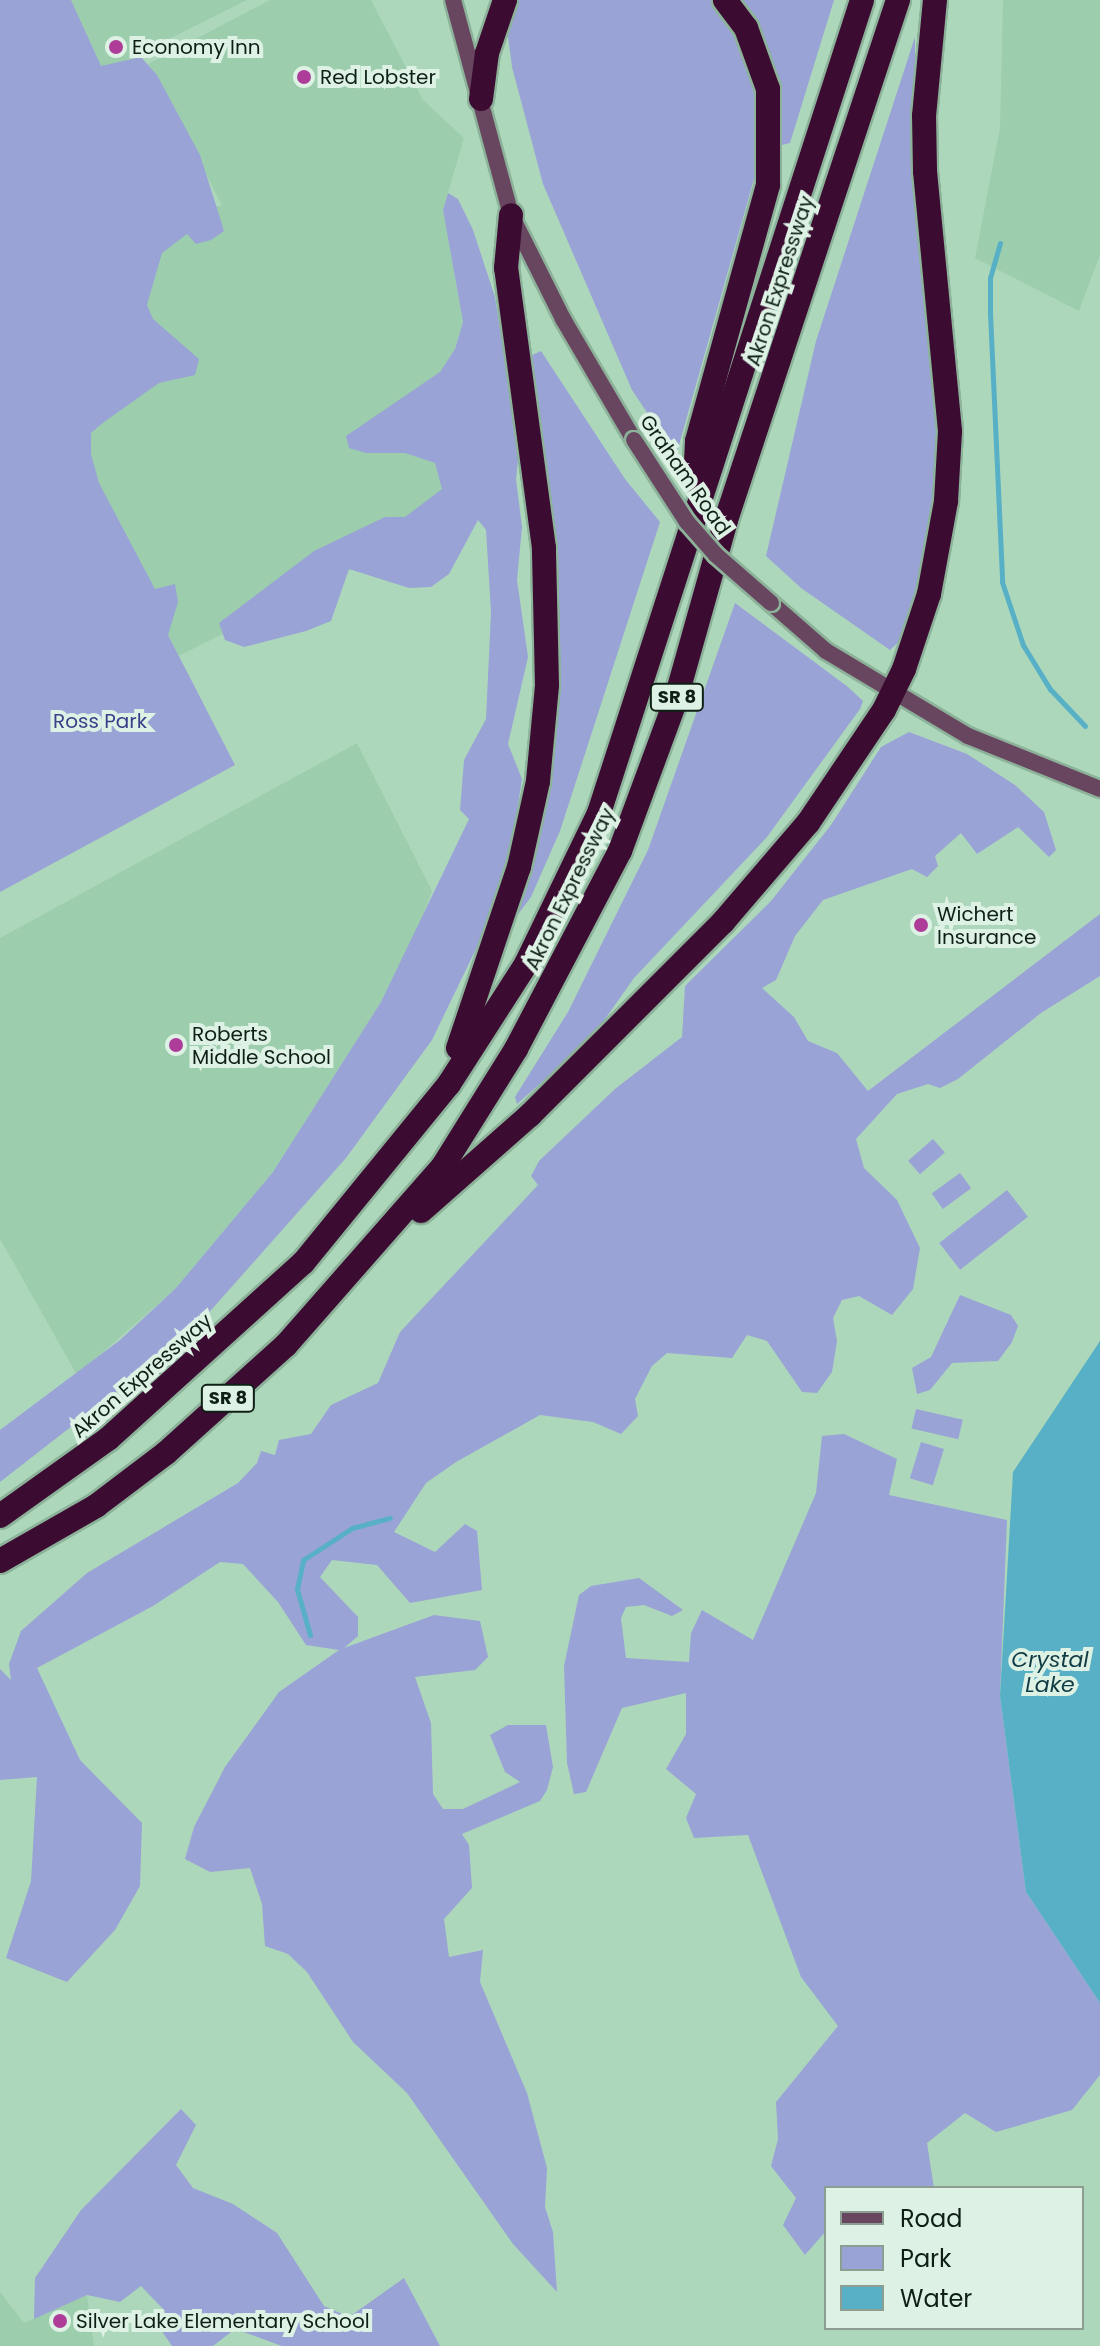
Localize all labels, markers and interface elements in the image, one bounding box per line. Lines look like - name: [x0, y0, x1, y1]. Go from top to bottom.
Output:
- place label: Economy Inn: [132, 35, 261, 59]
- marker: Economy Inn: [107, 38, 125, 56]
- place label: Red Lobster: [320, 65, 436, 89]
- marker: Red Lobster: [295, 68, 313, 86]
- street label: Akron Expressway: [741, 193, 819, 369]
- street label: Graham Road: [635, 410, 735, 540]
- road number: SR 8: [649, 683, 705, 711]
- park label: Ross Park: [53, 709, 147, 733]
- street label: Akron Expressway: [520, 804, 620, 974]
- place label: Wichert Insurance: [937, 902, 1036, 949]
- marker: Wichert Insurance: [912, 916, 930, 934]
- place label: Roberts Middle School: [192, 1022, 331, 1069]
- marker: Roberts Middle School: [167, 1036, 185, 1054]
- street label: Akron Expressway: [67, 1309, 217, 1443]
- road number: SR 8: [200, 1384, 256, 1412]
- water label: Crystal Lake: [1011, 1646, 1089, 1698]
- legend: [824, 2186, 1084, 2330]
- text: Road: [900, 2202, 962, 2235]
- text: Park: [900, 2242, 951, 2275]
- text: Water: [900, 2282, 972, 2315]
- place label: Silver Lake Elementary School: [76, 2309, 370, 2333]
- marker: Silver Lake Elementary School: [51, 2312, 69, 2330]

